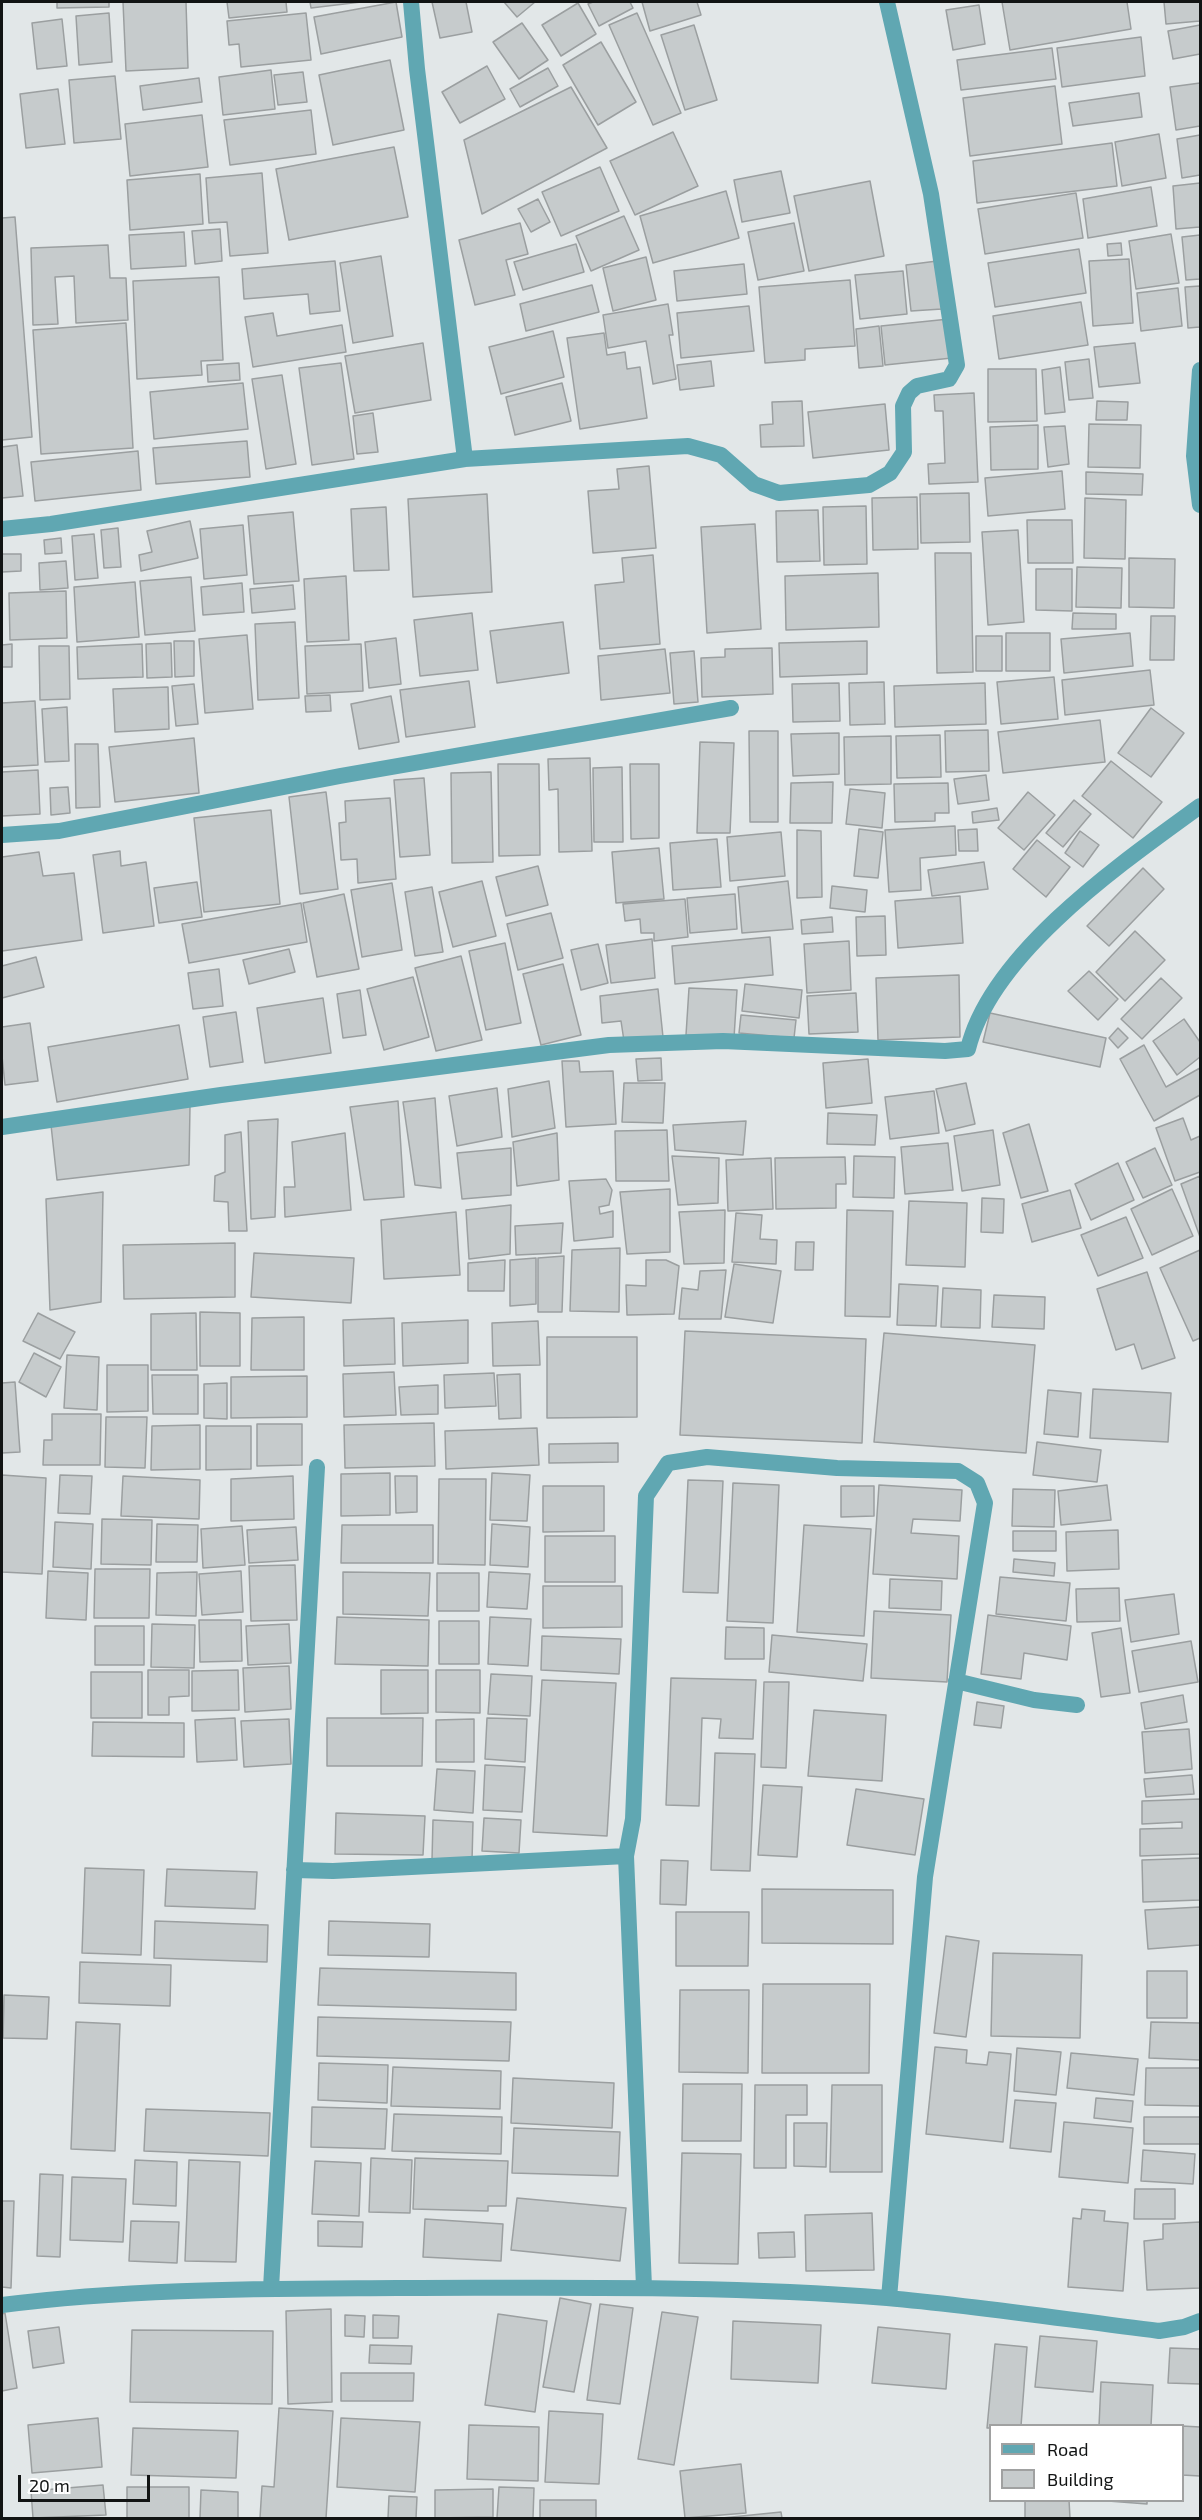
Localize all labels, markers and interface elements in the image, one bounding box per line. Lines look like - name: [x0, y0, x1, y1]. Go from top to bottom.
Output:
- legend: [989, 2424, 1184, 2502]
- text: Road: [1047, 2438, 1088, 2460]
- scale bar: [21, 2463, 153, 2501]
- text: Building: [1047, 2468, 1114, 2490]
- text: 20 m: [29, 2474, 70, 2496]

